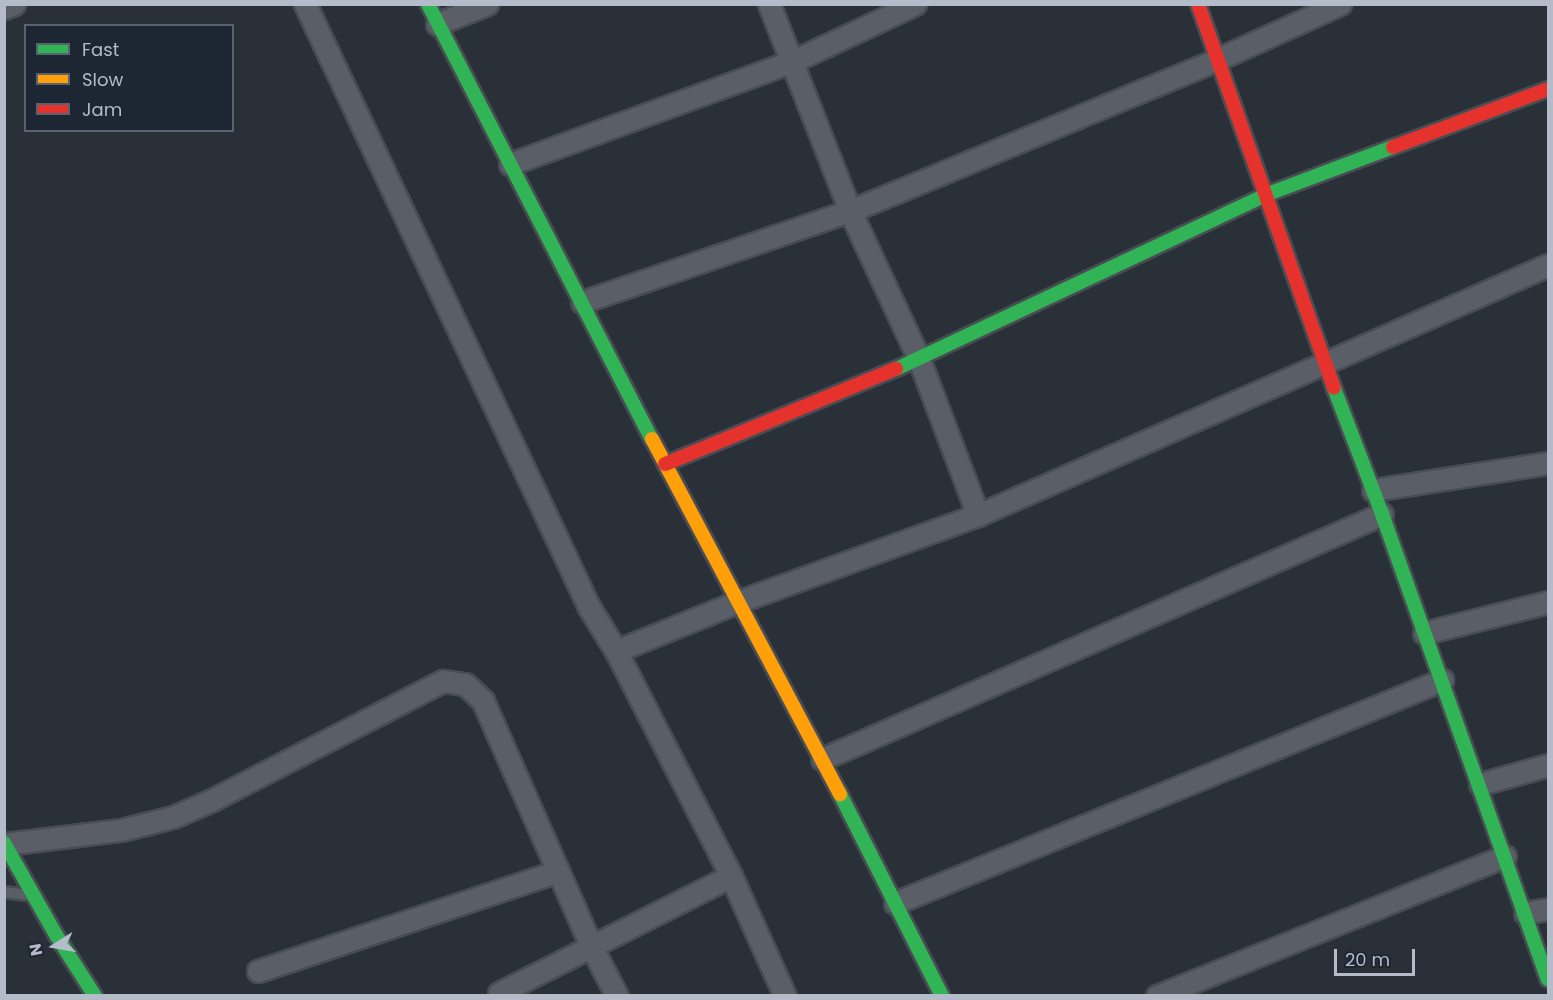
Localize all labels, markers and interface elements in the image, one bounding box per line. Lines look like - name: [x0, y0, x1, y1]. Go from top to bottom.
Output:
- legend: [24, 24, 234, 132]
- text: Fast: [82, 37, 119, 62]
- text: Slow: [82, 67, 123, 92]
- text: Jam: [82, 97, 122, 122]
- north arrow: [24, 916, 84, 976]
- scale bar: [1337, 937, 1418, 975]
- text: N: [23, 941, 48, 958]
- text: 20 m: [1345, 947, 1390, 972]

